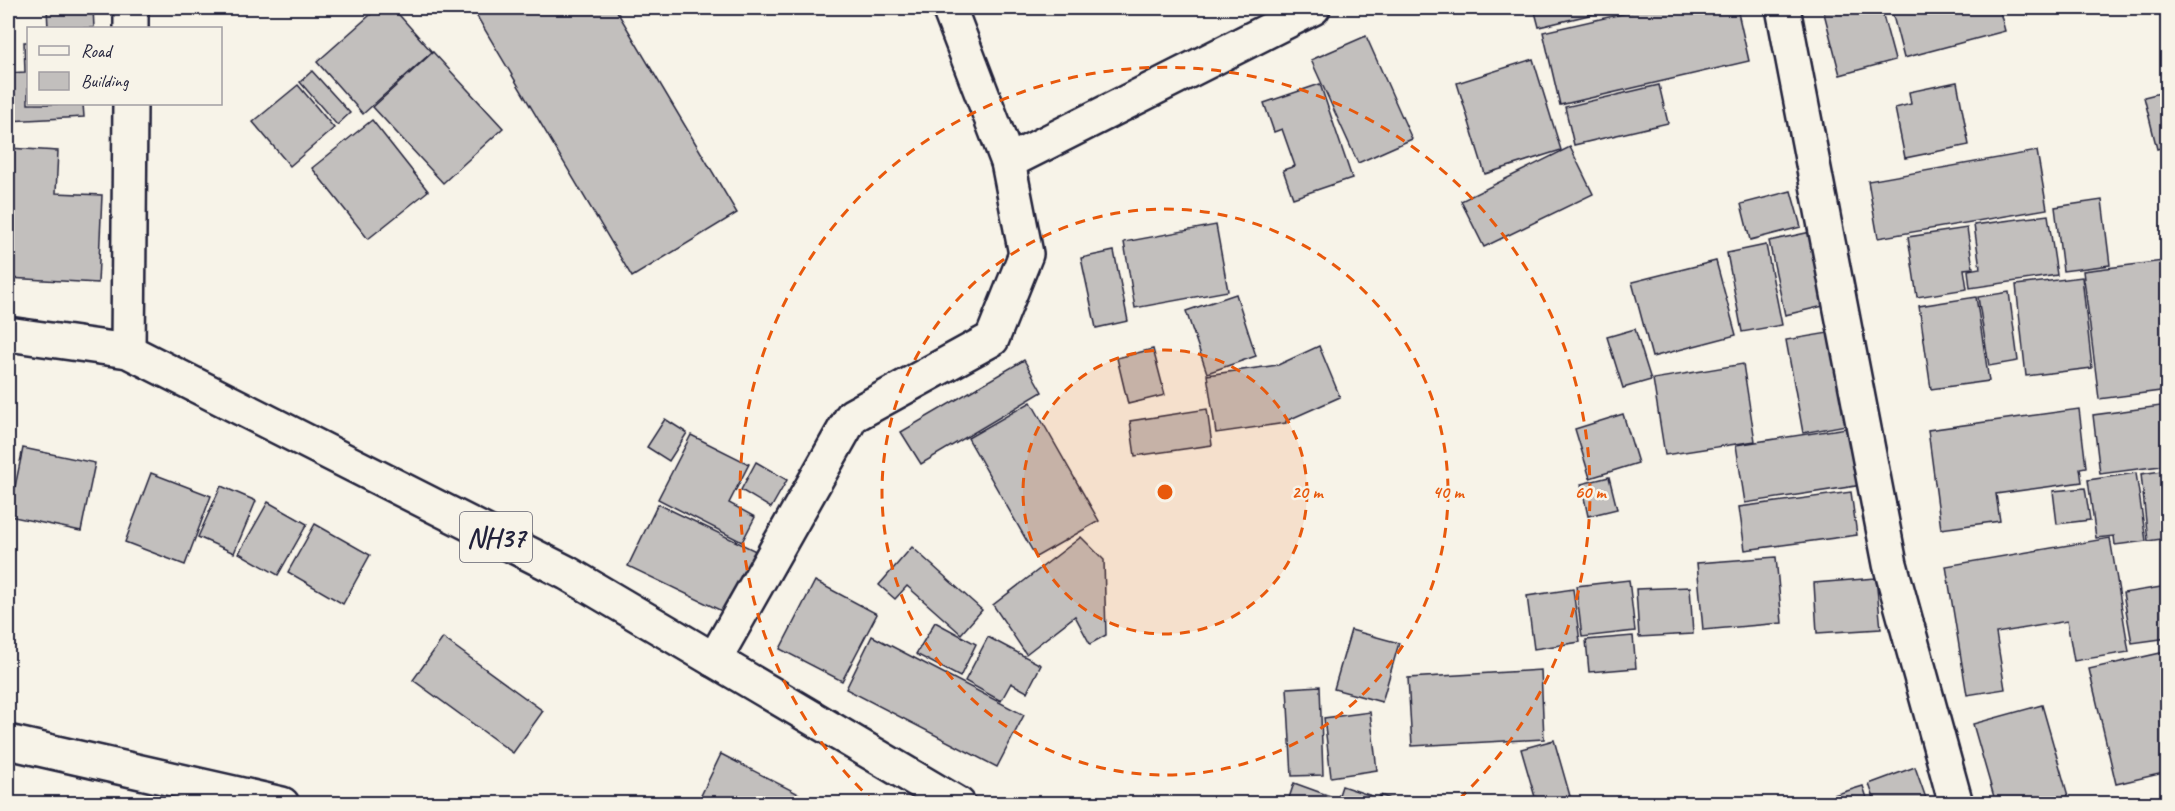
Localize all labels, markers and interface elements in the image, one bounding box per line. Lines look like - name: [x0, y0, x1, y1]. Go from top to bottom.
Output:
- legend: [27, 27, 222, 105]
- text: Road: [81, 40, 114, 62]
- text: Building: [81, 70, 130, 92]
- text: 20 m: [1292, 481, 1324, 503]
- text: 40 m: [1433, 481, 1465, 503]
- text: 60 m: [1574, 481, 1607, 503]
- centre of rings: [1155, 482, 1175, 502]
- road number: NH37: [460, 512, 532, 562]

